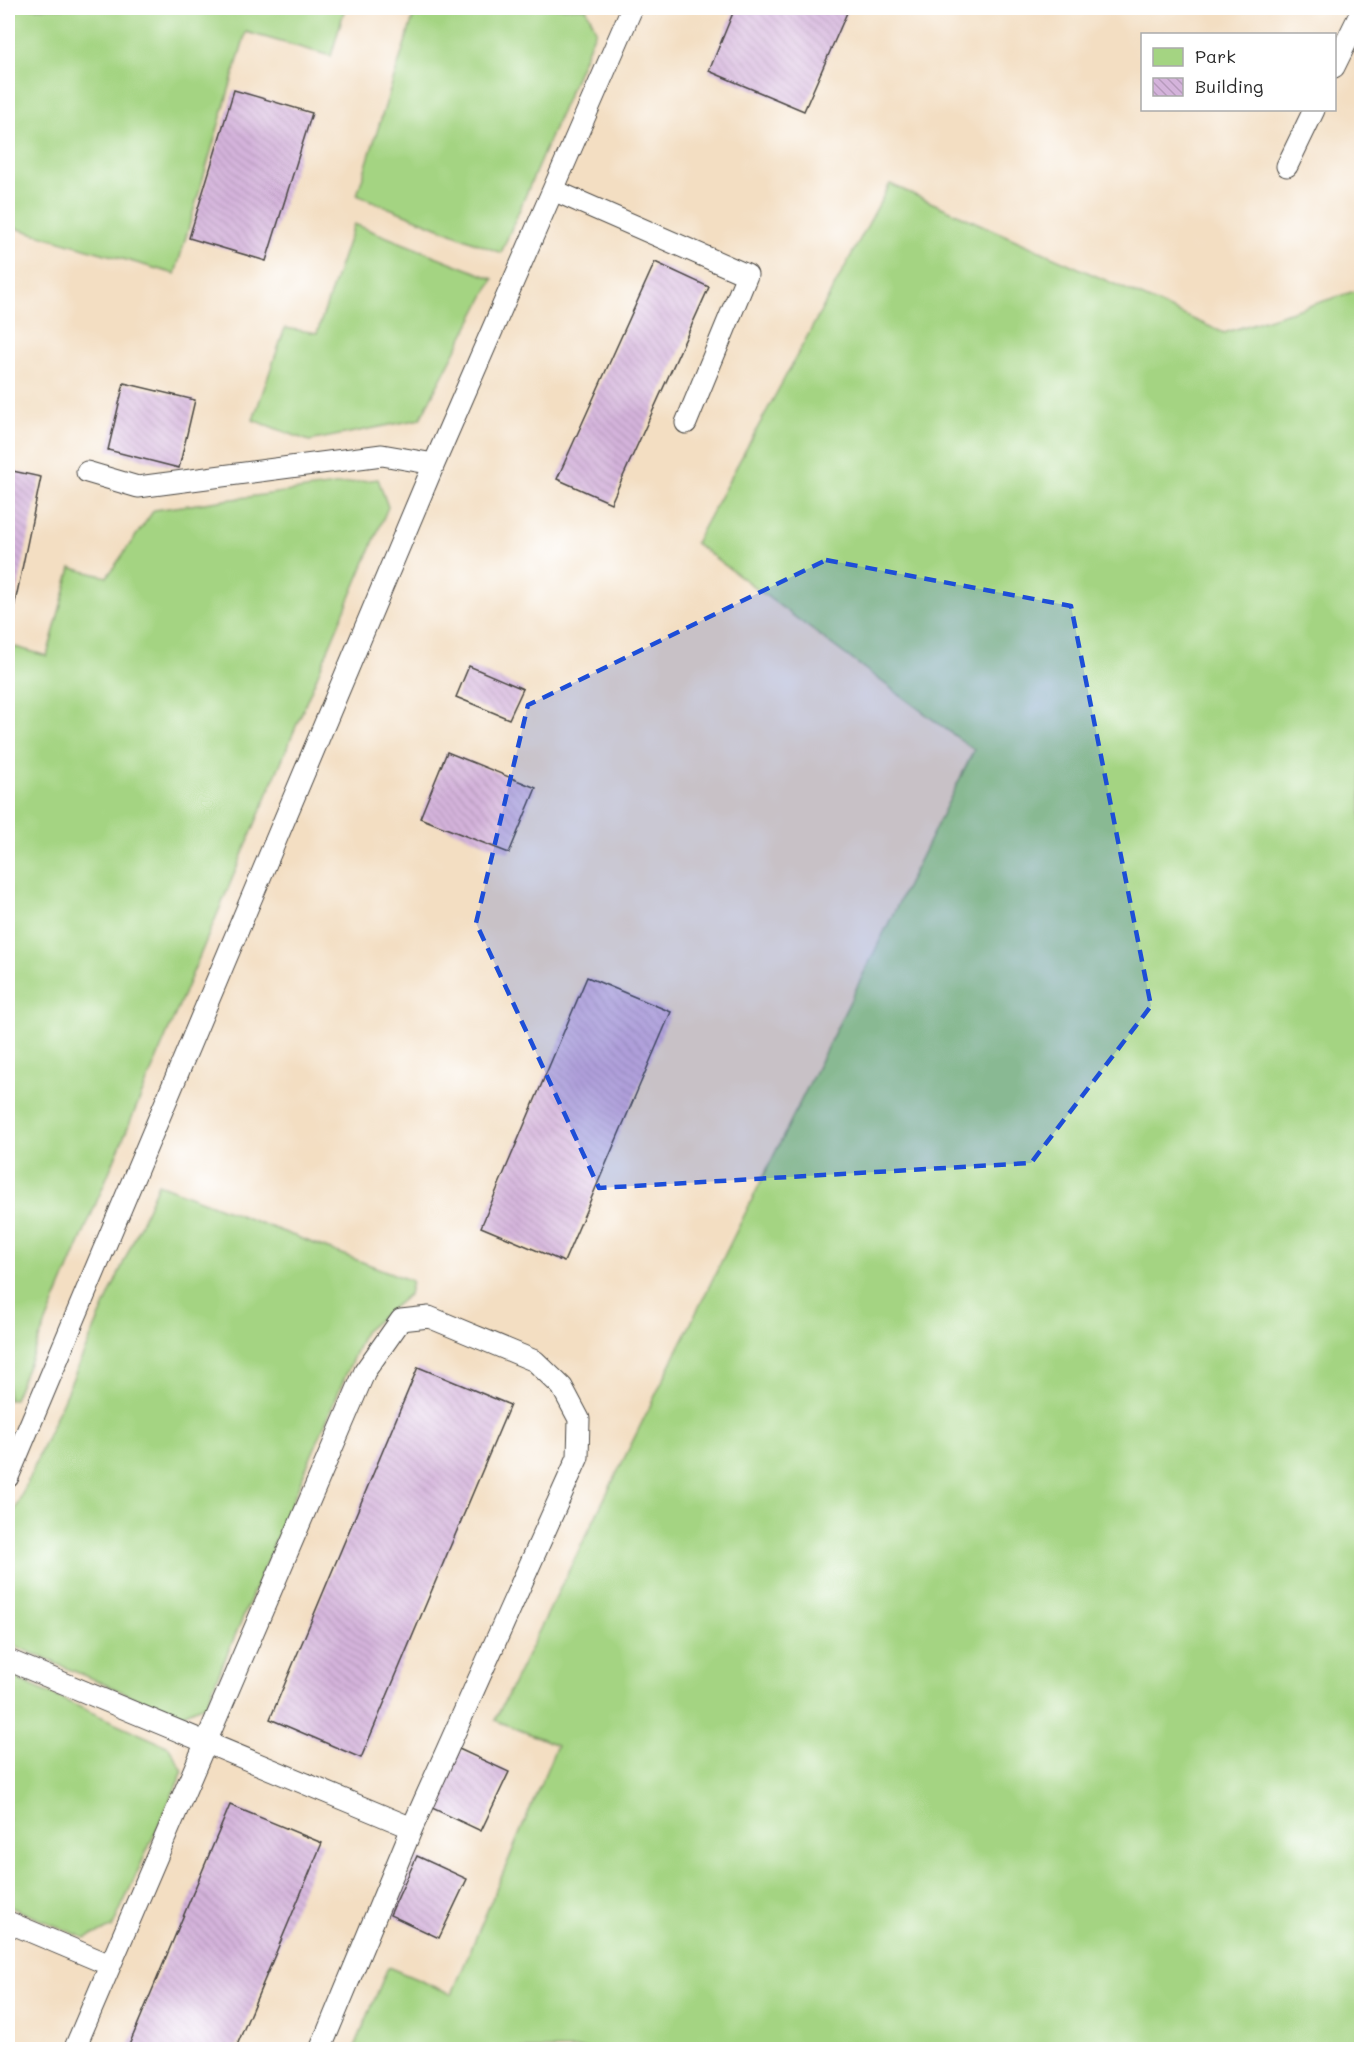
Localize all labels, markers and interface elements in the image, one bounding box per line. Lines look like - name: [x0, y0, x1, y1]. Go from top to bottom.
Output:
- legend: [1141, 33, 1336, 111]
- text: Park: [1195, 44, 1236, 68]
- text: Building: [1195, 74, 1263, 98]

